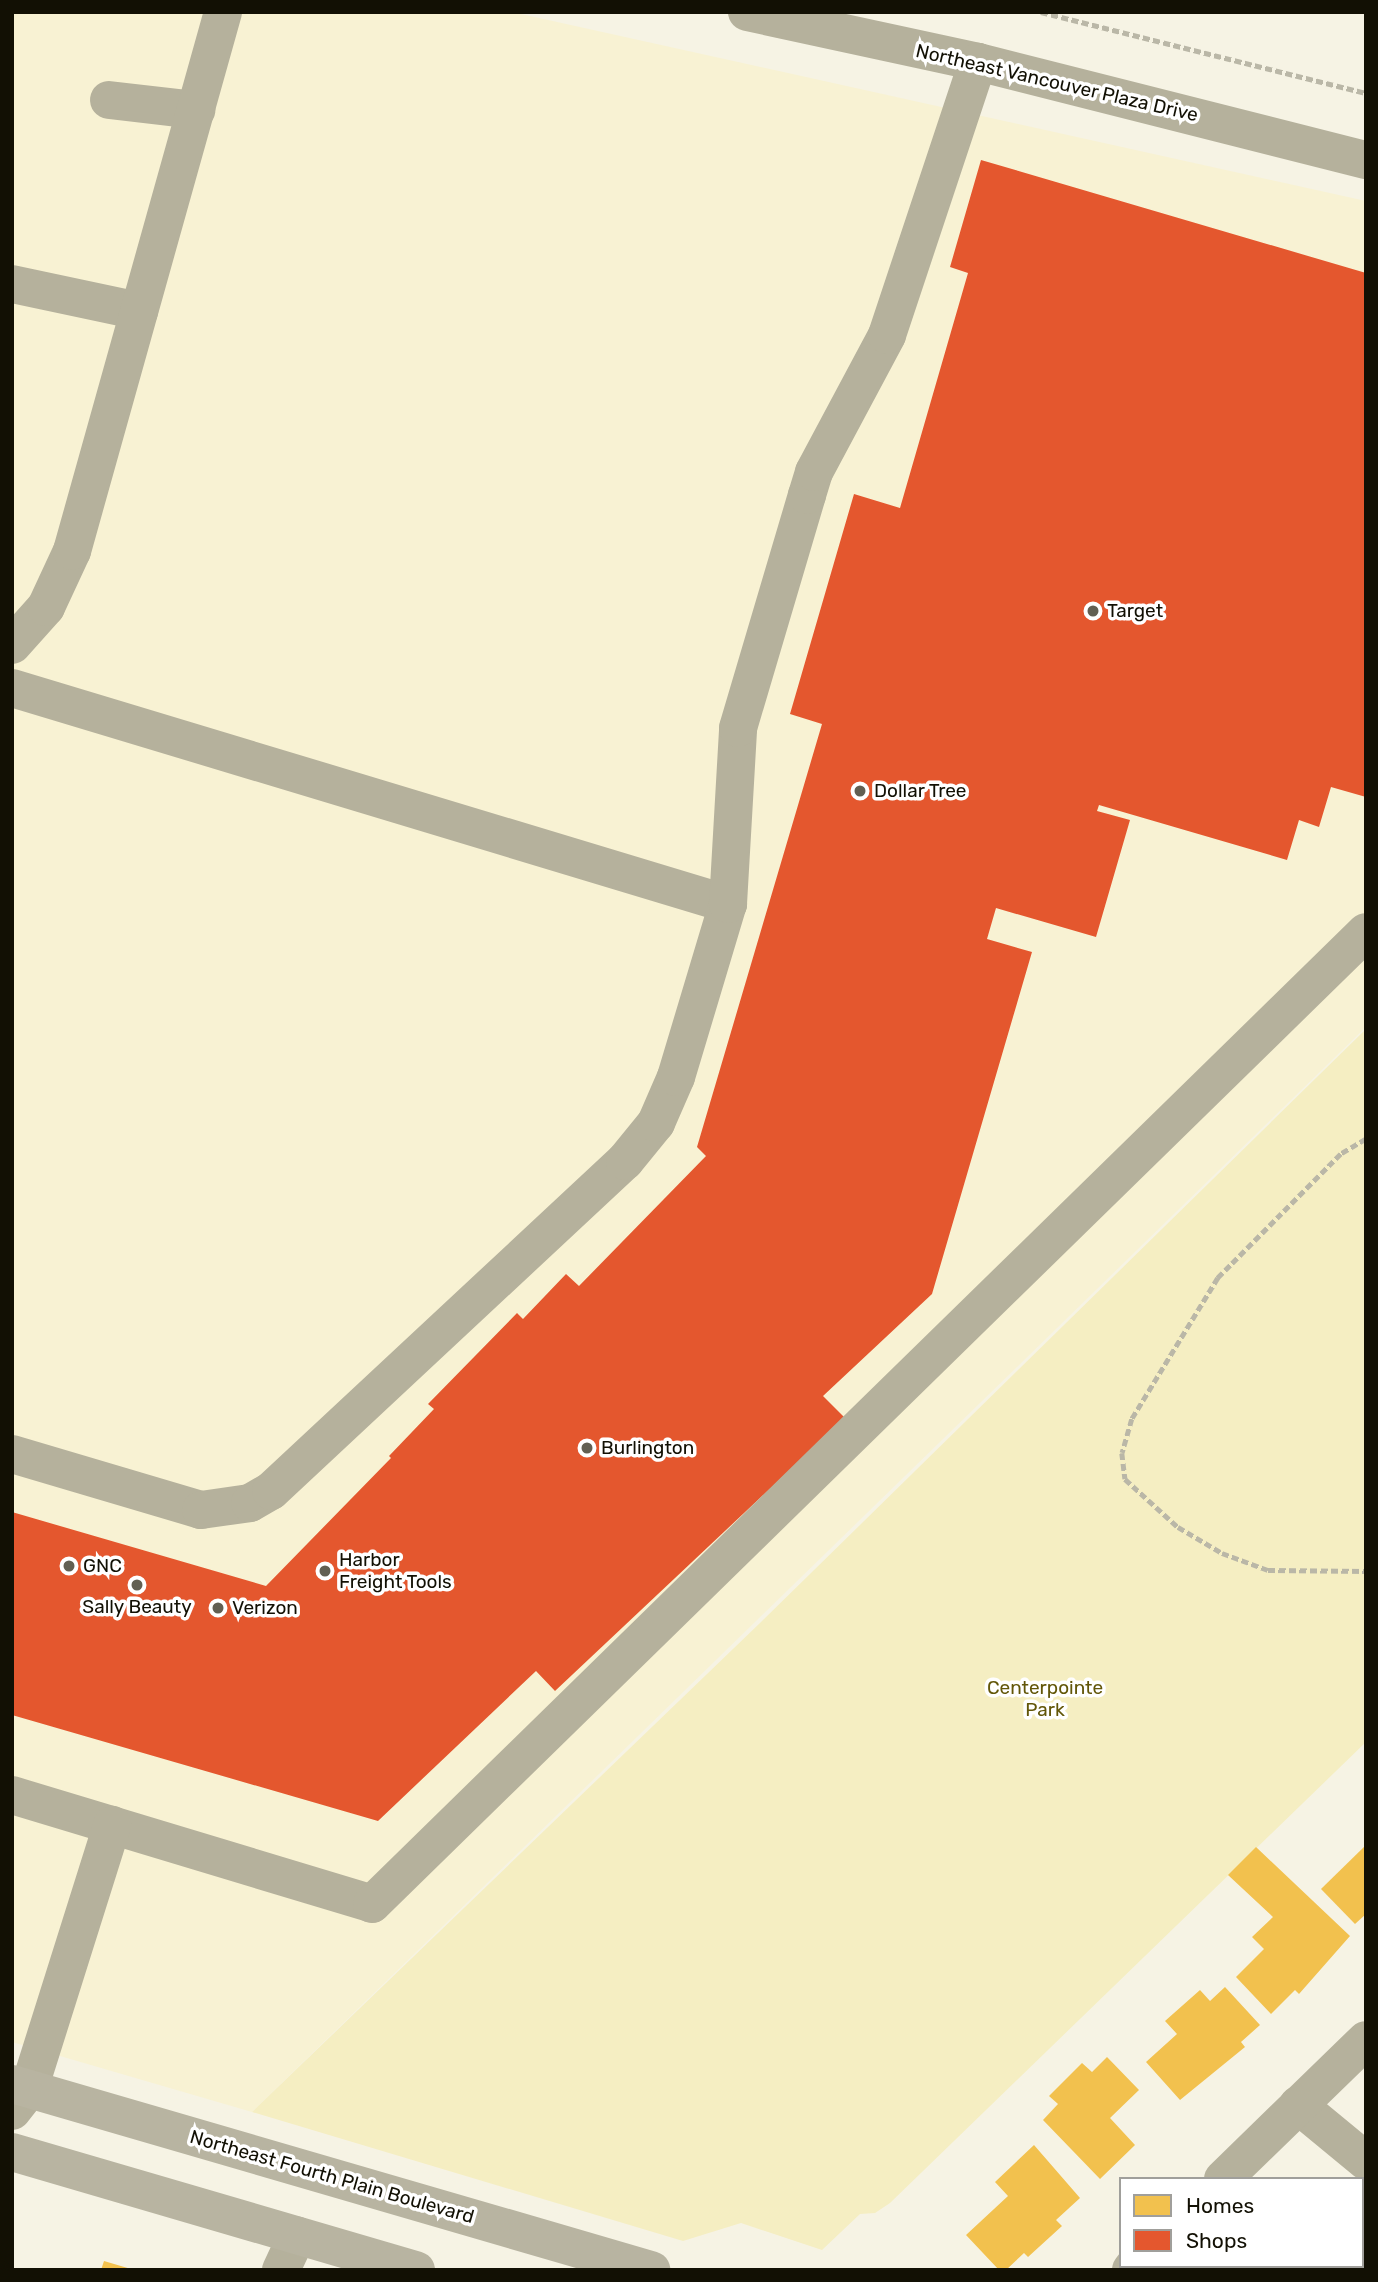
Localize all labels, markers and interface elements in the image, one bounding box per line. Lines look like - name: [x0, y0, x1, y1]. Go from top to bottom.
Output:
- street label: Northeast Vancouver Plaza Drive: [913, 39, 1201, 127]
- place label: Target: [1107, 600, 1163, 622]
- marker: Target: [1085, 603, 1101, 619]
- place label: Dollar Tree: [874, 780, 967, 802]
- marker: Dollar Tree: [852, 783, 868, 799]
- place label: Burlington: [601, 1437, 694, 1459]
- marker: Burlington: [579, 1440, 595, 1456]
- place label: Harbor Freight Tools: [339, 1549, 452, 1593]
- place label: GNC: [83, 1555, 122, 1577]
- marker: GNC: [61, 1558, 77, 1574]
- marker: Harbor Freight Tools: [317, 1563, 333, 1579]
- marker: Sally Beauty: [129, 1577, 145, 1593]
- place label: Sally Beauty: [82, 1596, 192, 1618]
- place label: Verizon: [232, 1597, 298, 1619]
- marker: Verizon: [210, 1600, 226, 1616]
- park label: Centerpointe Park: [987, 1677, 1103, 1721]
- street label: Northeast Fourth Plain Boulevard: [187, 2125, 477, 2229]
- legend: [1119, 2177, 1364, 2268]
- text: Homes: [1186, 2193, 1254, 2218]
- text: Shops: [1186, 2228, 1247, 2253]

